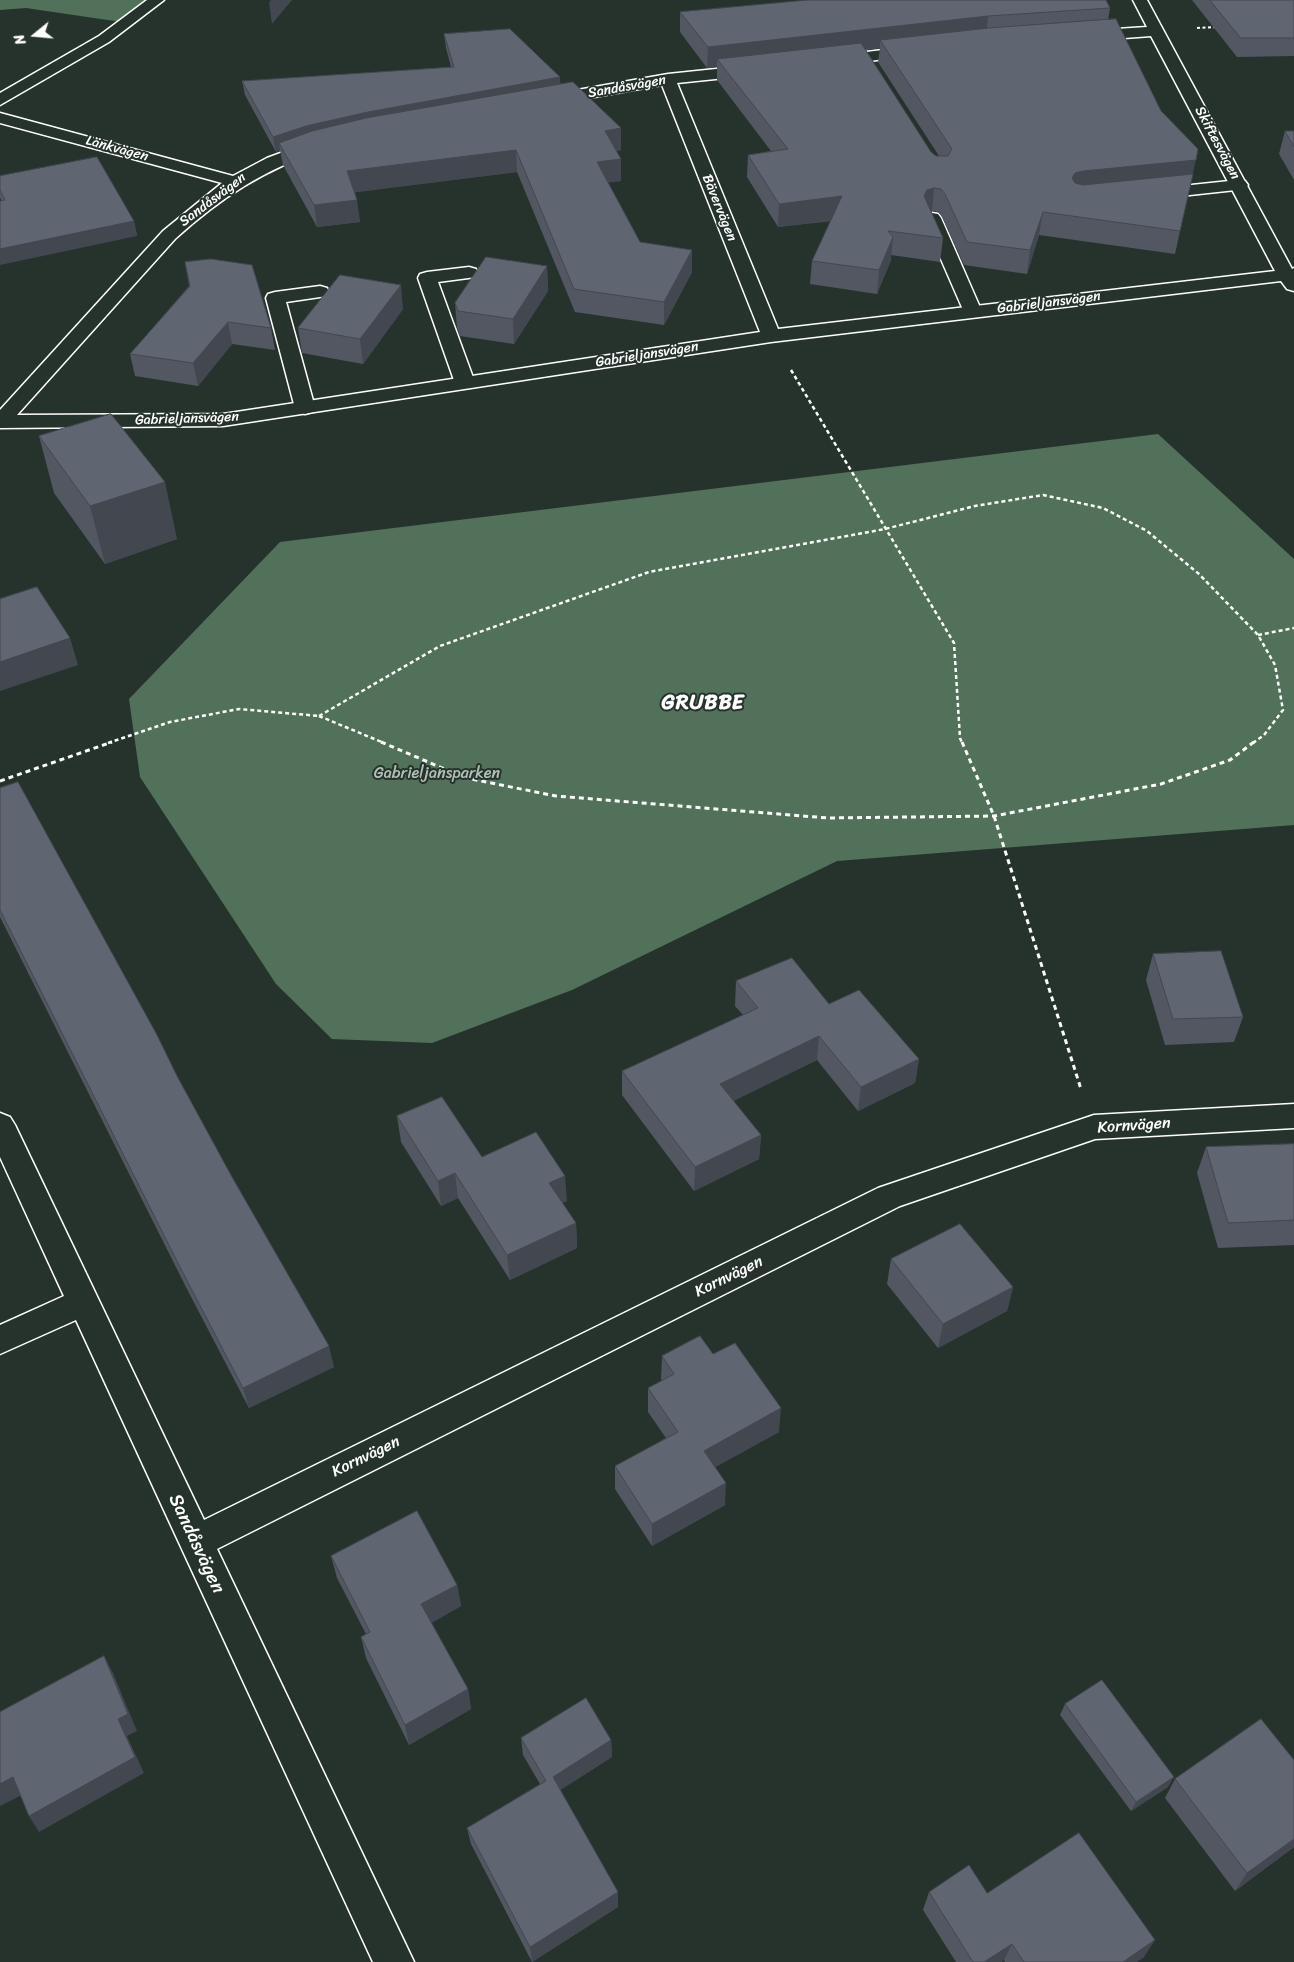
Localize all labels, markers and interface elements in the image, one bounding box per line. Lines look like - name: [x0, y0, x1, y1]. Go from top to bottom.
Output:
- north arrow: [10, 10, 60, 60]
- text: N: [7, 31, 34, 48]
- street label: Sandåsvägen: [587, 72, 667, 102]
- street label: Skiftesvägen: [1191, 104, 1243, 182]
- street label: Länkvägen: [84, 133, 150, 165]
- street label: Sandåsvägen: [176, 170, 250, 230]
- street label: Bävervägen: [698, 172, 740, 244]
- street label: Gabrieljansvägen: [996, 288, 1102, 318]
- street label: Gabrieljansvägen: [594, 339, 700, 371]
- street label: Gabrieljansvägen: [135, 409, 239, 429]
- district label: GRUBBE: [660, 691, 746, 717]
- park label: Gabrieljansparken: [374, 764, 500, 784]
- street label: Kornvägen: [1097, 1114, 1171, 1138]
- street label: Kornvägen: [692, 1252, 766, 1302]
- street label: Kornvägen: [329, 1432, 403, 1482]
- street label: Sandåsvägen: [163, 1491, 229, 1597]

